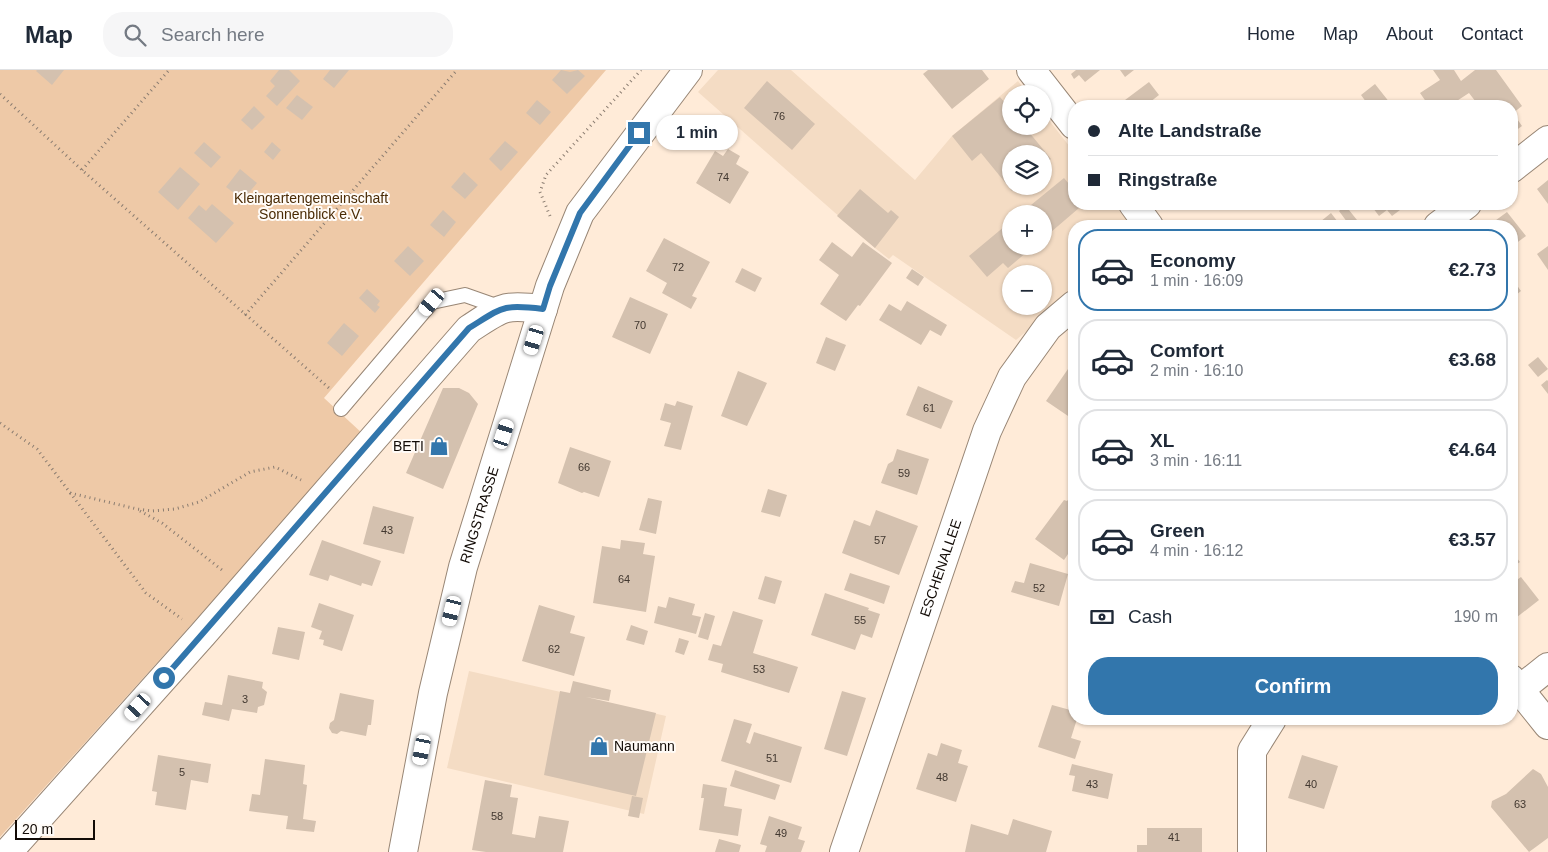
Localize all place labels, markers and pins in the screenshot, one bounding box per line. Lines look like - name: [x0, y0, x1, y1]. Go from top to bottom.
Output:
- shop icon: BETI: [428, 435, 450, 457]
- place label: BETI: [393, 438, 424, 454]
- shop icon: Naumann: [588, 735, 610, 757]
- place label: Naumann: [614, 738, 675, 754]

